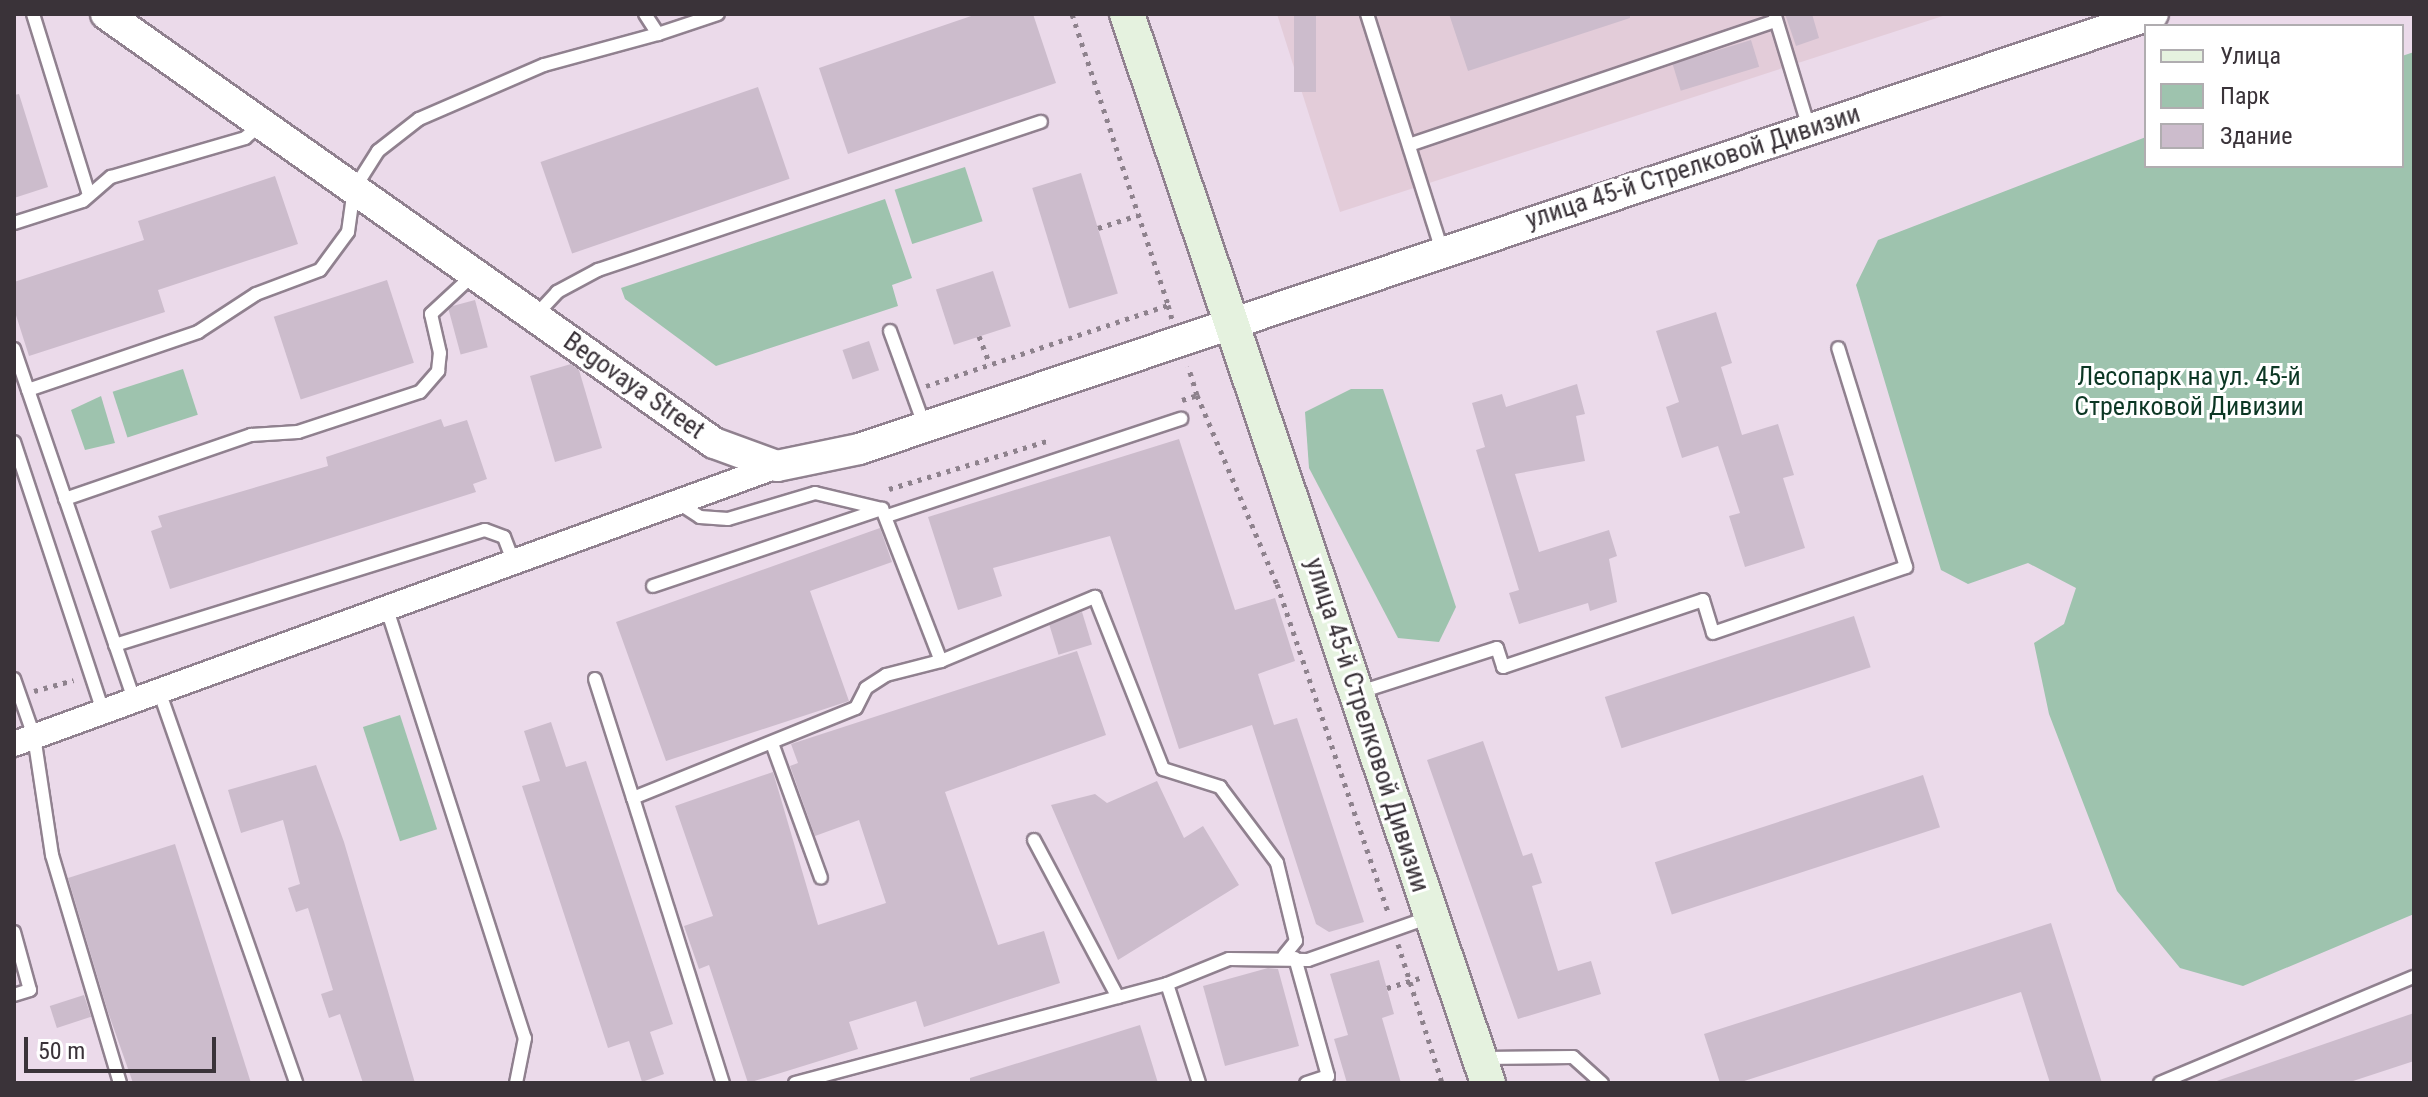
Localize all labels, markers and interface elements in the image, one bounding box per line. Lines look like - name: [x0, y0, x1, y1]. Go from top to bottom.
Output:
- legend: [2144, 24, 2404, 168]
- text: Улица: [2220, 42, 2281, 70]
- text: Парк: [2220, 82, 2270, 110]
- street label: улица 45-й Стрелковой Дивизии: [1522, 98, 1864, 236]
- text: Здание: [2220, 122, 2292, 150]
- street label: Begovaya Street: [557, 326, 711, 446]
- park label: Лесопарк на ул. 45-й Стрелковой Дивизии: [2074, 361, 2304, 422]
- street label: улица 45-й Стрелковой Дивизии: [1298, 554, 1436, 896]
- scale bar: [28, 1021, 220, 1071]
- text: 50 m: [38, 1037, 85, 1065]

